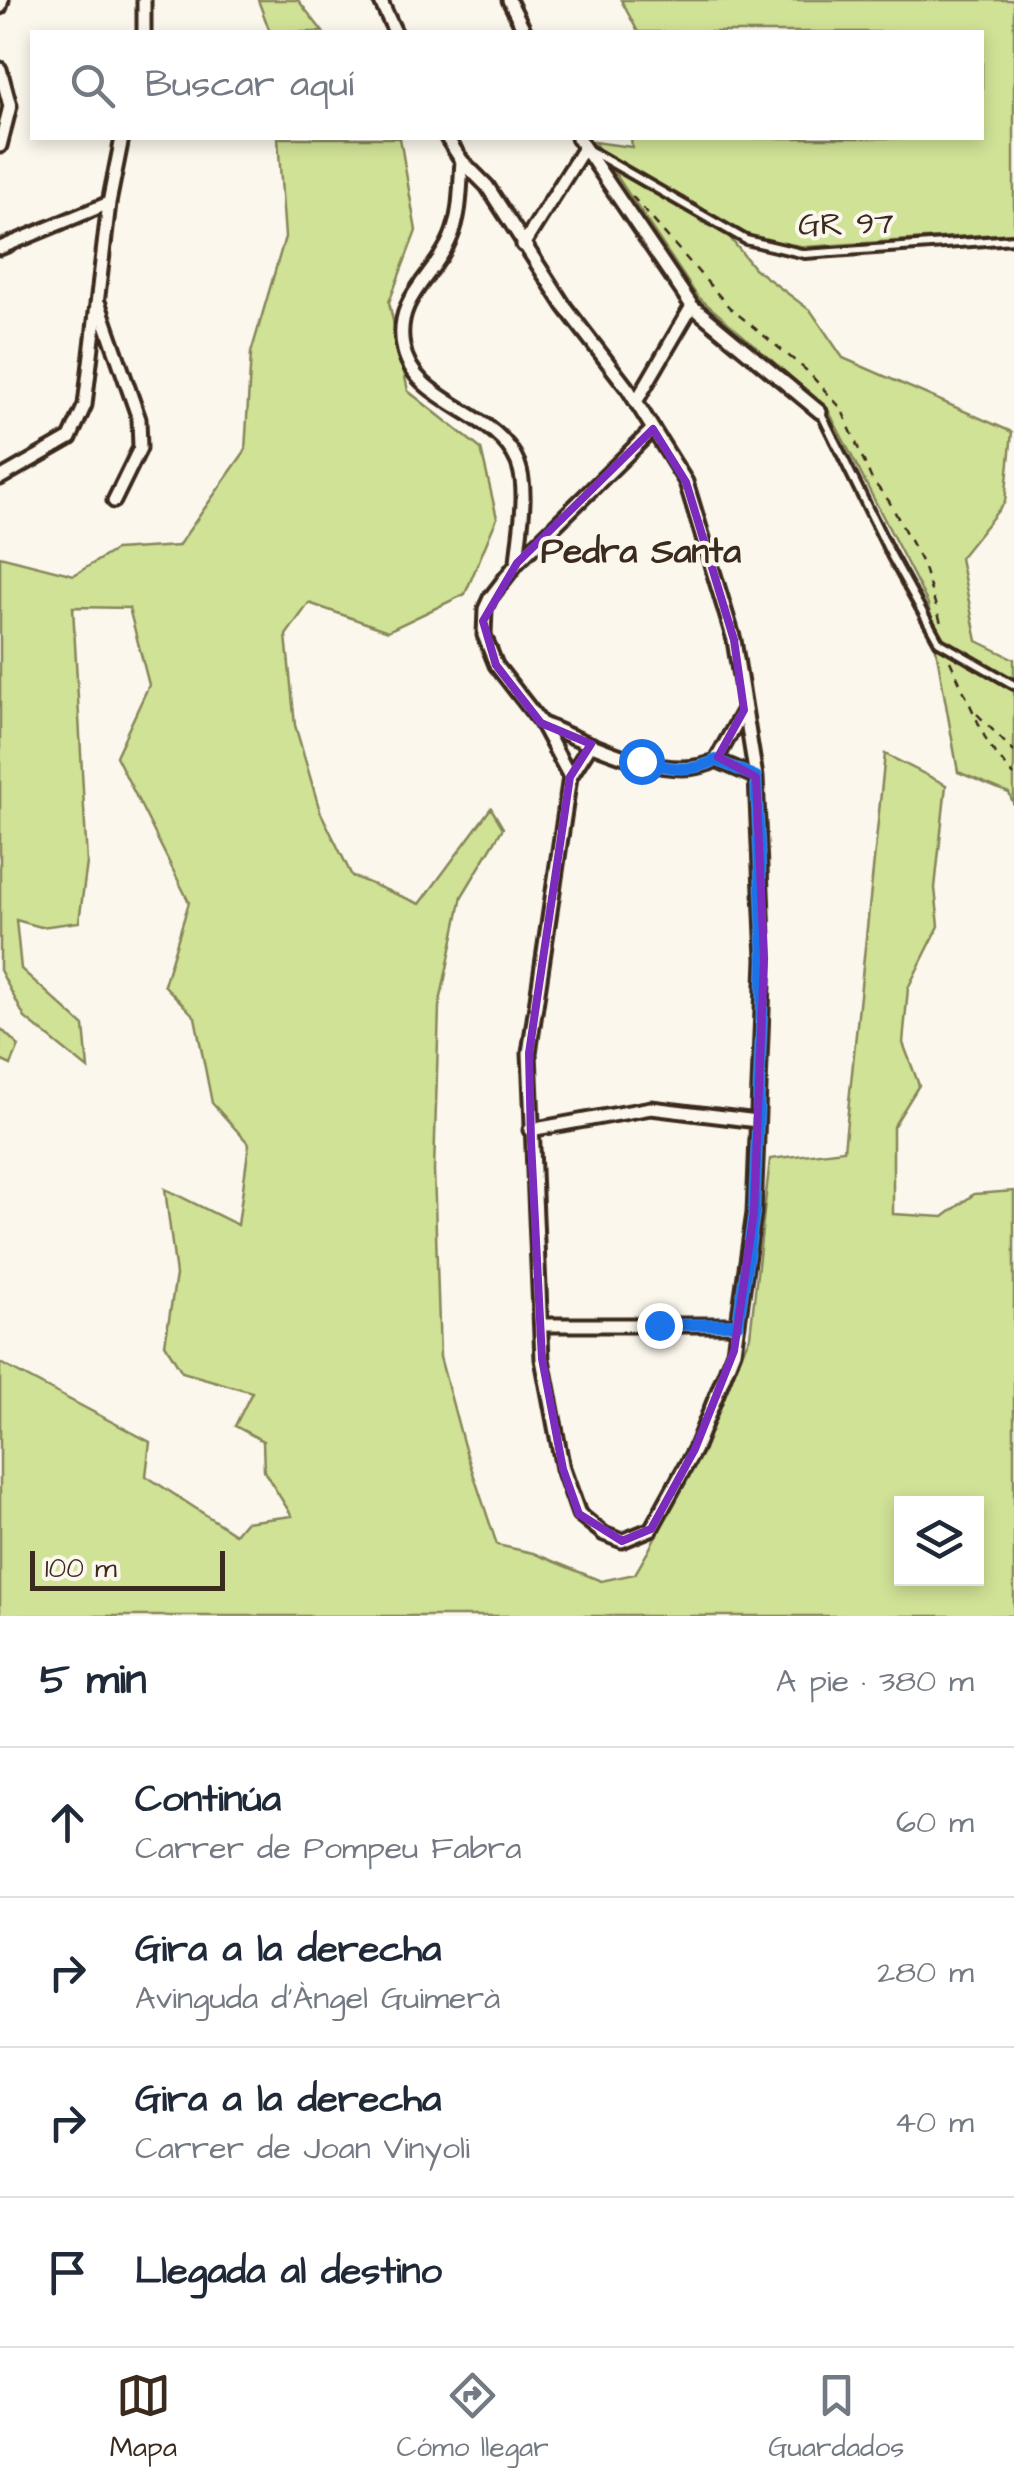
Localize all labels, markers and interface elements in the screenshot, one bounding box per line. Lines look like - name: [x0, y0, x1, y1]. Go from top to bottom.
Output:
- search box: [30, 30, 984, 140]
- icon: search: [65, 58, 120, 113]
- text: Buscar aquí: [145, 59, 354, 111]
- street label: GR 97: [798, 201, 895, 248]
- district label: Pedra Santa: [541, 527, 741, 576]
- route start: [619, 739, 665, 785]
- route end: [637, 1303, 683, 1349]
- map controls: [894, 1496, 984, 1586]
- button: layers: [894, 1496, 984, 1586]
- scale bar: [30, 1546, 225, 1590]
- text: 100 m: [45, 1549, 117, 1588]
- text: 5 min: [40, 1652, 147, 1710]
- text: A pie · 380 m: [776, 1659, 974, 1704]
- text: Continúa: [135, 1774, 281, 1826]
- icon: ahead: [40, 1795, 95, 1850]
- text: 60 m: [896, 1800, 974, 1845]
- text: Carrer de Pompeu Fabra: [135, 1826, 521, 1871]
- text: Gira a la derecha: [135, 1924, 441, 1976]
- icon: right: [40, 1945, 95, 2000]
- text: 280 m: [877, 1950, 974, 1995]
- text: Avinguda d'Àngel Guimerà: [135, 1976, 500, 2021]
- text: Gira a la derecha: [135, 2074, 441, 2126]
- icon: right: [40, 2095, 95, 2150]
- text: 40 m: [894, 2100, 974, 2145]
- text: Carrer de Joan Vinyoli: [135, 2126, 470, 2171]
- icon: arrive: [40, 2245, 95, 2300]
- text: Llegada al destino: [135, 2246, 442, 2298]
- tab: Mapa: [110, 2368, 177, 2467]
- tab: Cómo llegar: [396, 2368, 549, 2467]
- tab: Guardados: [768, 2368, 904, 2467]

